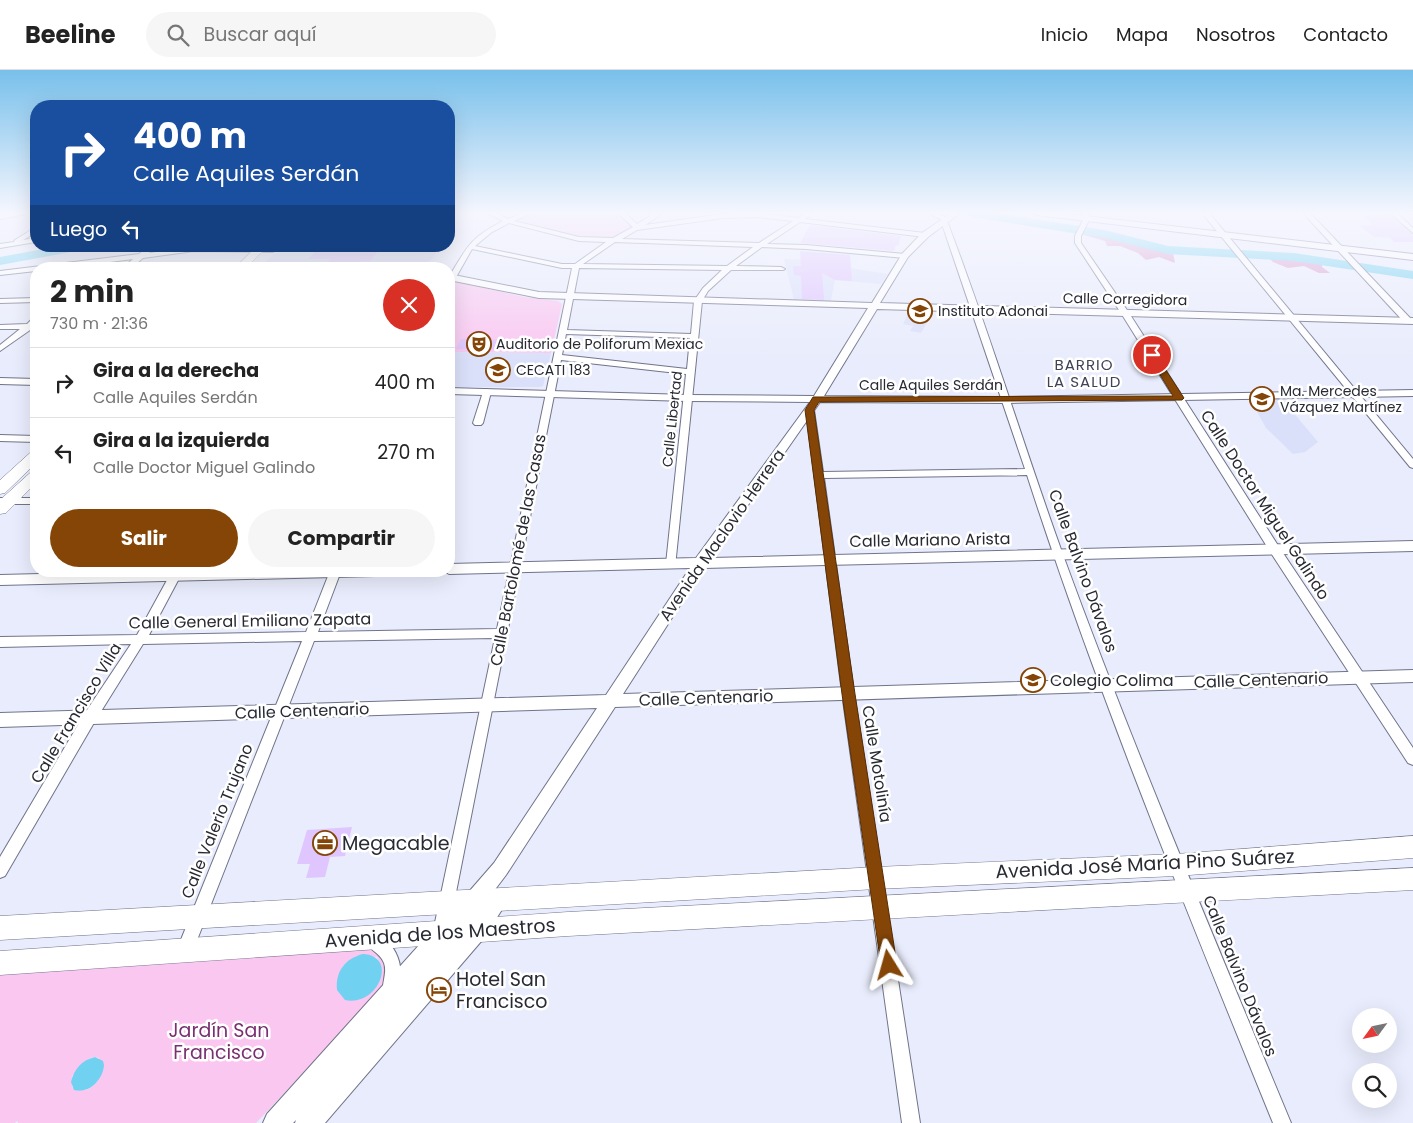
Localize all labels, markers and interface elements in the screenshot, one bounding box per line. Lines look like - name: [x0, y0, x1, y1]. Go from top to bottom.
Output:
- search box: [146, 12, 496, 57]
- text: Beeline: [25, 18, 116, 51]
- icon: search: [164, 21, 192, 49]
- text: Buscar aquí: [204, 21, 316, 48]
- text: Inicio: [1041, 22, 1088, 47]
- text: Mapa: [1116, 22, 1168, 47]
- text: Nosotros: [1196, 22, 1275, 47]
- text: Contacto: [1303, 22, 1388, 47]
- text: 400 m: [133, 111, 247, 160]
- icon: right: [50, 120, 115, 185]
- text: Calle Aquiles Serdán: [133, 158, 359, 189]
- icon: left: [117, 215, 145, 243]
- text: Luego: [50, 216, 107, 243]
- text: 2 min: [50, 270, 134, 313]
- button: close: [383, 279, 435, 331]
- street label: Calle Corregidora: [1063, 288, 1187, 310]
- school or university icon: Instituto Adonai: [907, 298, 933, 324]
- place label: Instituto Adonai: [938, 301, 1048, 321]
- text: 730 m · 21:36: [50, 312, 148, 335]
- theatre icon: Auditorio de Poliforum Mexiac: [466, 331, 492, 357]
- place label: Auditorio de Poliforum Mexiac: [496, 334, 703, 354]
- pin: [1131, 334, 1173, 376]
- icon: arrive: [1138, 341, 1166, 369]
- district label: BARRIO LA SALUD: [1047, 354, 1121, 392]
- text: Gira a la derecha: [93, 357, 259, 384]
- school or university icon: CECATI 183: [485, 357, 511, 383]
- place label: CECATI 183: [516, 360, 591, 380]
- icon: right: [50, 369, 78, 397]
- text: 400 m: [375, 369, 435, 396]
- street label: Calle Libertad: [657, 370, 687, 468]
- street label: Calle Aquiles Serdán: [859, 375, 1003, 395]
- place label: Ma. Mercedes Vázquez Martínez: [1280, 381, 1402, 417]
- text: Calle Aquiles Serdán: [93, 386, 258, 409]
- school or university icon: Ma. Mercedes Vázquez Martínez: [1249, 386, 1275, 412]
- street label: Calle Doctor Miguel Galindo: [1195, 406, 1335, 604]
- text: Gira a la izquierda: [93, 427, 270, 454]
- street label: Calle Bartolomé de las Casas: [484, 432, 552, 668]
- icon: left: [50, 439, 78, 467]
- text: 270 m: [377, 439, 435, 466]
- street label: Avenida Maclovio Herrera: [654, 444, 790, 626]
- text: Calle Doctor Miguel Galindo: [93, 456, 315, 479]
- street label: Calle Balvino Dávalos: [1043, 486, 1123, 656]
- button: Salir: [50, 509, 238, 567]
- button: Compartir: [248, 509, 435, 567]
- street label: Calle Mariano Arista: [849, 527, 1011, 553]
- street label: Calle General Emiliano Zapata: [129, 607, 371, 635]
- street label: Calle Francisco Villa: [25, 639, 127, 787]
- street label: Calle Centenario: [1193, 666, 1329, 694]
- school or university icon: Colegio Colima: [1020, 667, 1046, 693]
- place label: Colegio Colima: [1050, 669, 1173, 692]
- street label: Calle Centenario: [638, 684, 774, 712]
- street label: Calle Centenario: [234, 697, 370, 725]
- street label: Calle Motolinía: [856, 704, 898, 824]
- street label: Calle Valerio Trujano: [175, 740, 259, 902]
- office icon: Megacable: [312, 830, 338, 856]
- place label: Megacable: [342, 830, 450, 857]
- street label: Avenida José María Pino Suárez: [995, 843, 1295, 885]
- street label: Calle Balvino Dávalos: [1197, 892, 1283, 1060]
- street label: Avenida de los Maestros: [324, 911, 556, 955]
- position arrow: [862, 938, 914, 990]
- place label: Hotel San Francisco: [456, 966, 548, 1015]
- hotel icon: Hotel San Francisco: [426, 977, 452, 1003]
- north arrow: [1352, 1008, 1398, 1052]
- map controls: [1352, 1008, 1397, 1108]
- park label: Jardín San Francisco: [169, 1017, 269, 1066]
- button: search: [1352, 1063, 1397, 1108]

